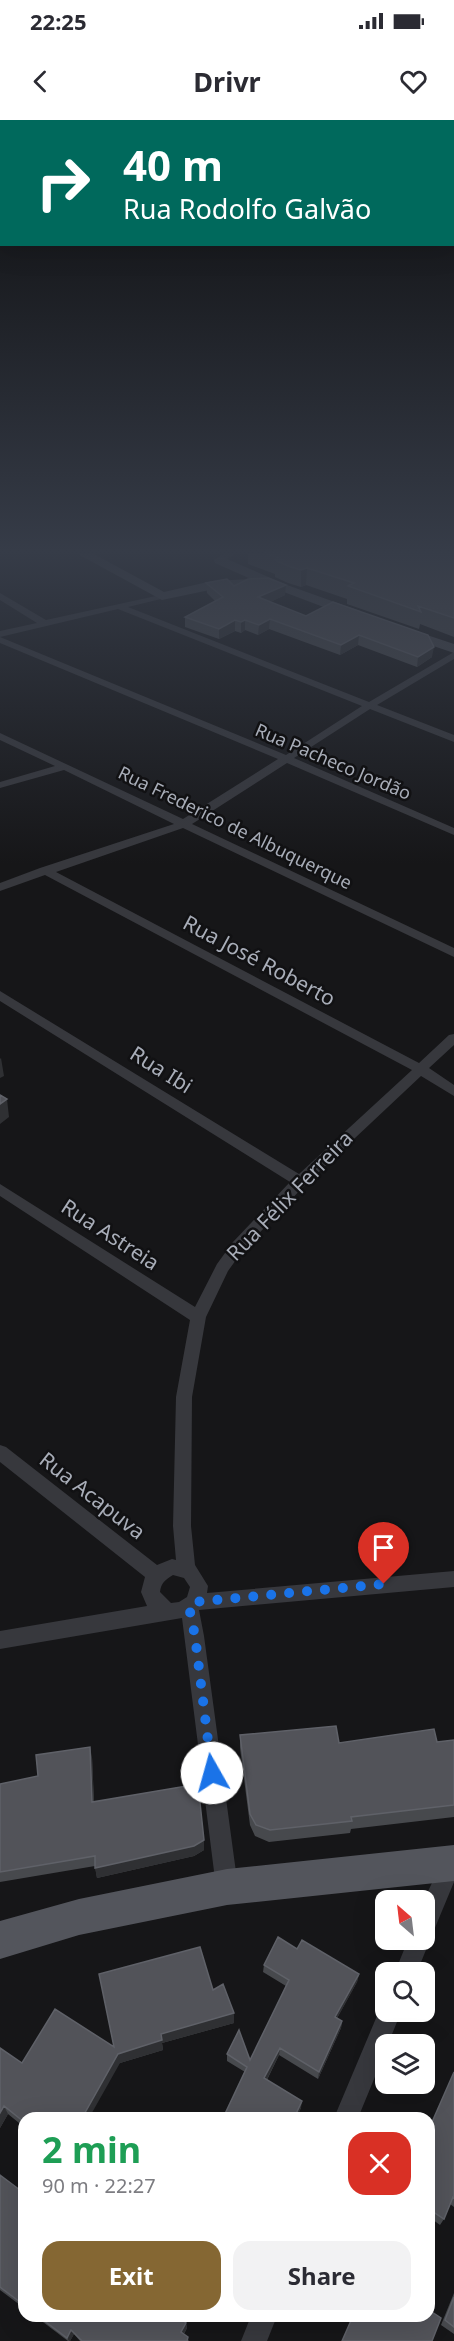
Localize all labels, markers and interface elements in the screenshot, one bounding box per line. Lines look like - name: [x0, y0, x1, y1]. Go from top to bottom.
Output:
- text: 22:25: [30, 6, 87, 36]
- text: Drivr: [193, 63, 261, 100]
- icon: back: [24, 65, 57, 98]
- icon: heart: [397, 65, 430, 98]
- text: 40 m: [123, 136, 223, 193]
- icon: right: [24, 144, 102, 222]
- text: Rua Rodolfo Galvão: [123, 190, 371, 227]
- street label: Rua Pacheco Jordão: [252, 717, 415, 805]
- street label: Rua Frederico de Albuquerque: [115, 760, 356, 894]
- street label: Rua José Roberto: [178, 908, 340, 1012]
- street label: Rua Ibi: [125, 1039, 198, 1099]
- street label: Rua Félix Ferreira: [220, 1124, 359, 1266]
- street label: Rua Astreia: [56, 1192, 165, 1276]
- street label: Rua Acapuva: [34, 1445, 151, 1545]
- pin: [358, 1522, 409, 1584]
- icon: arrive: [367, 1531, 400, 1564]
- position arrow: [180, 1741, 244, 1805]
- north arrow: [375, 1890, 435, 1950]
- map controls: [375, 1890, 435, 2094]
- button: search: [375, 1962, 435, 2022]
- button: layers: [375, 2034, 435, 2094]
- text: 2 min: [42, 2125, 141, 2174]
- button: close: [348, 2132, 411, 2195]
- text: 90 m · 22:27: [42, 2172, 156, 2199]
- button: Exit: [42, 2241, 221, 2310]
- button: Share: [233, 2241, 411, 2310]

